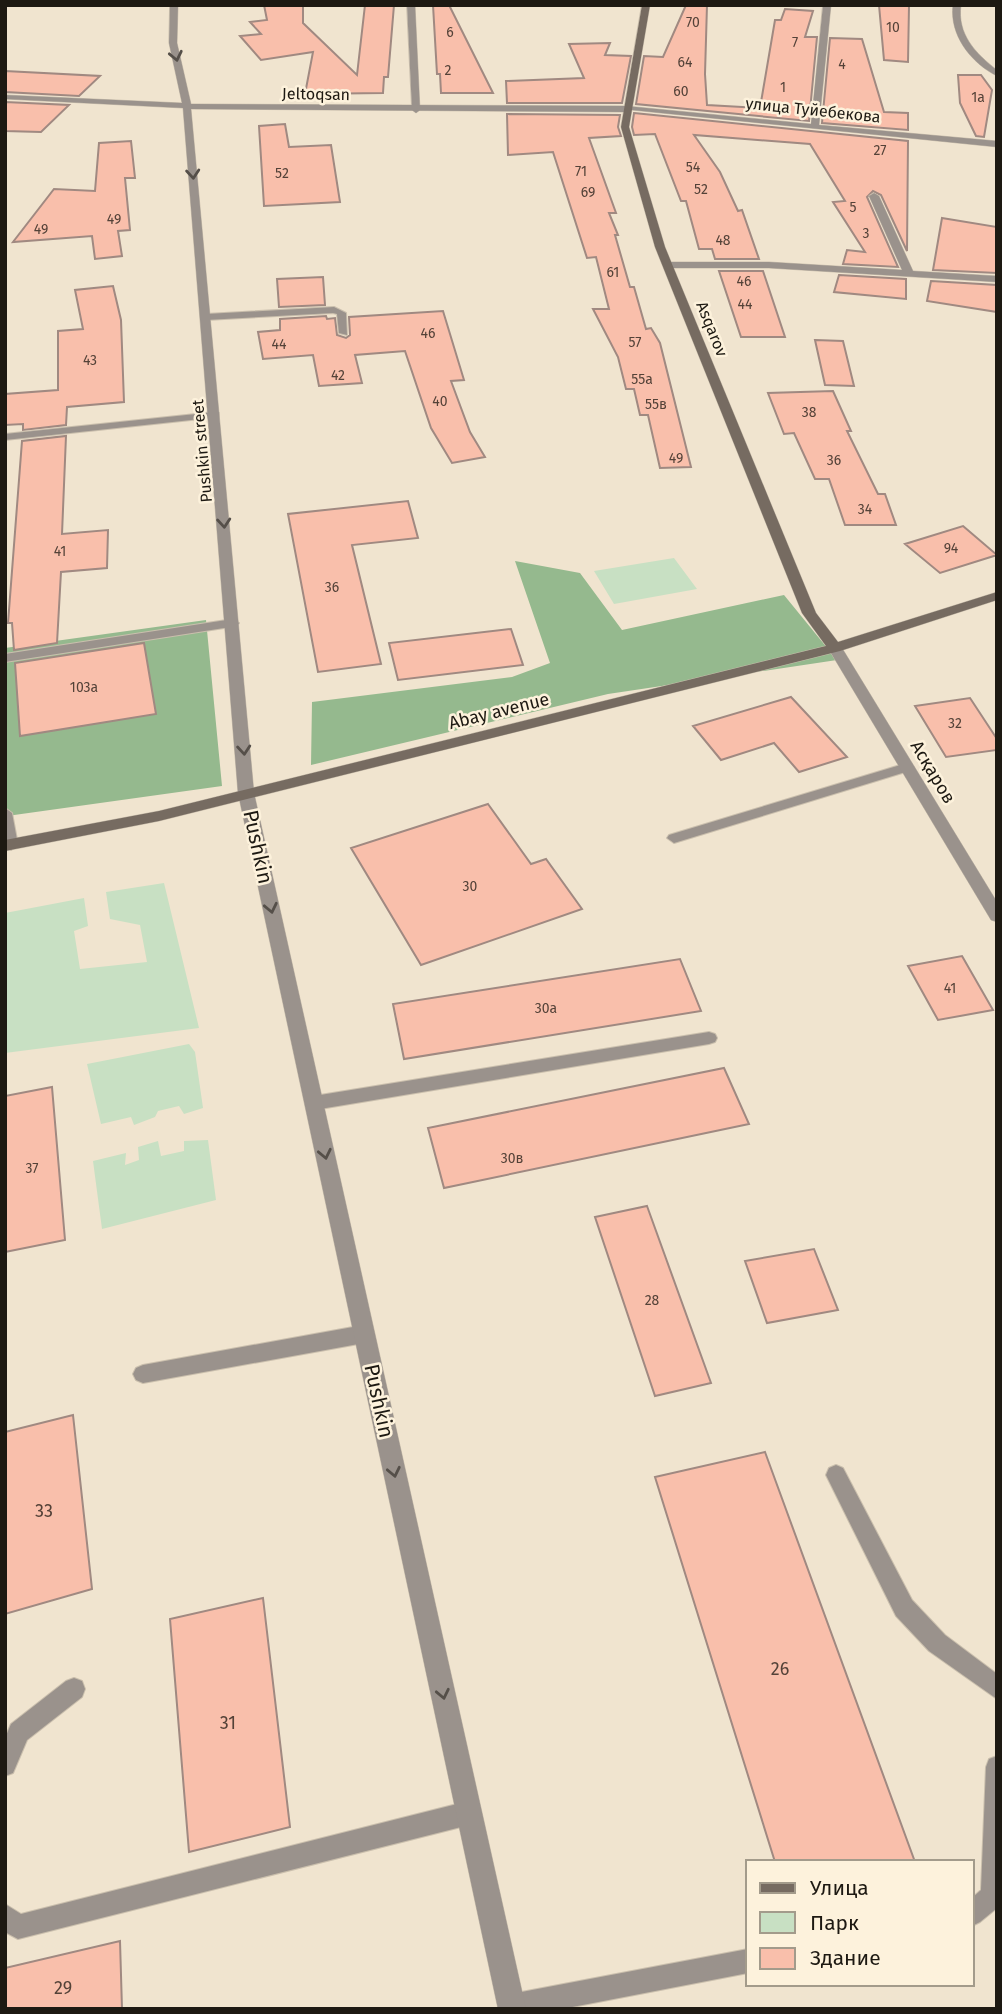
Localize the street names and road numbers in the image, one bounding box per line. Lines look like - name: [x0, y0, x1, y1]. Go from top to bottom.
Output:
- street label: Jeltoqsan: [282, 84, 350, 104]
- street label: улица Туйебекова: [745, 93, 881, 127]
- street label: Asqarov: [692, 299, 732, 359]
- street label: Pushkin street: [188, 398, 216, 503]
- street label: Abay avenue: [446, 688, 552, 734]
- street label: Асқаров: [906, 737, 960, 807]
- street label: Pushkin: [237, 808, 279, 886]
- street label: Pushkin: [358, 1362, 400, 1440]

